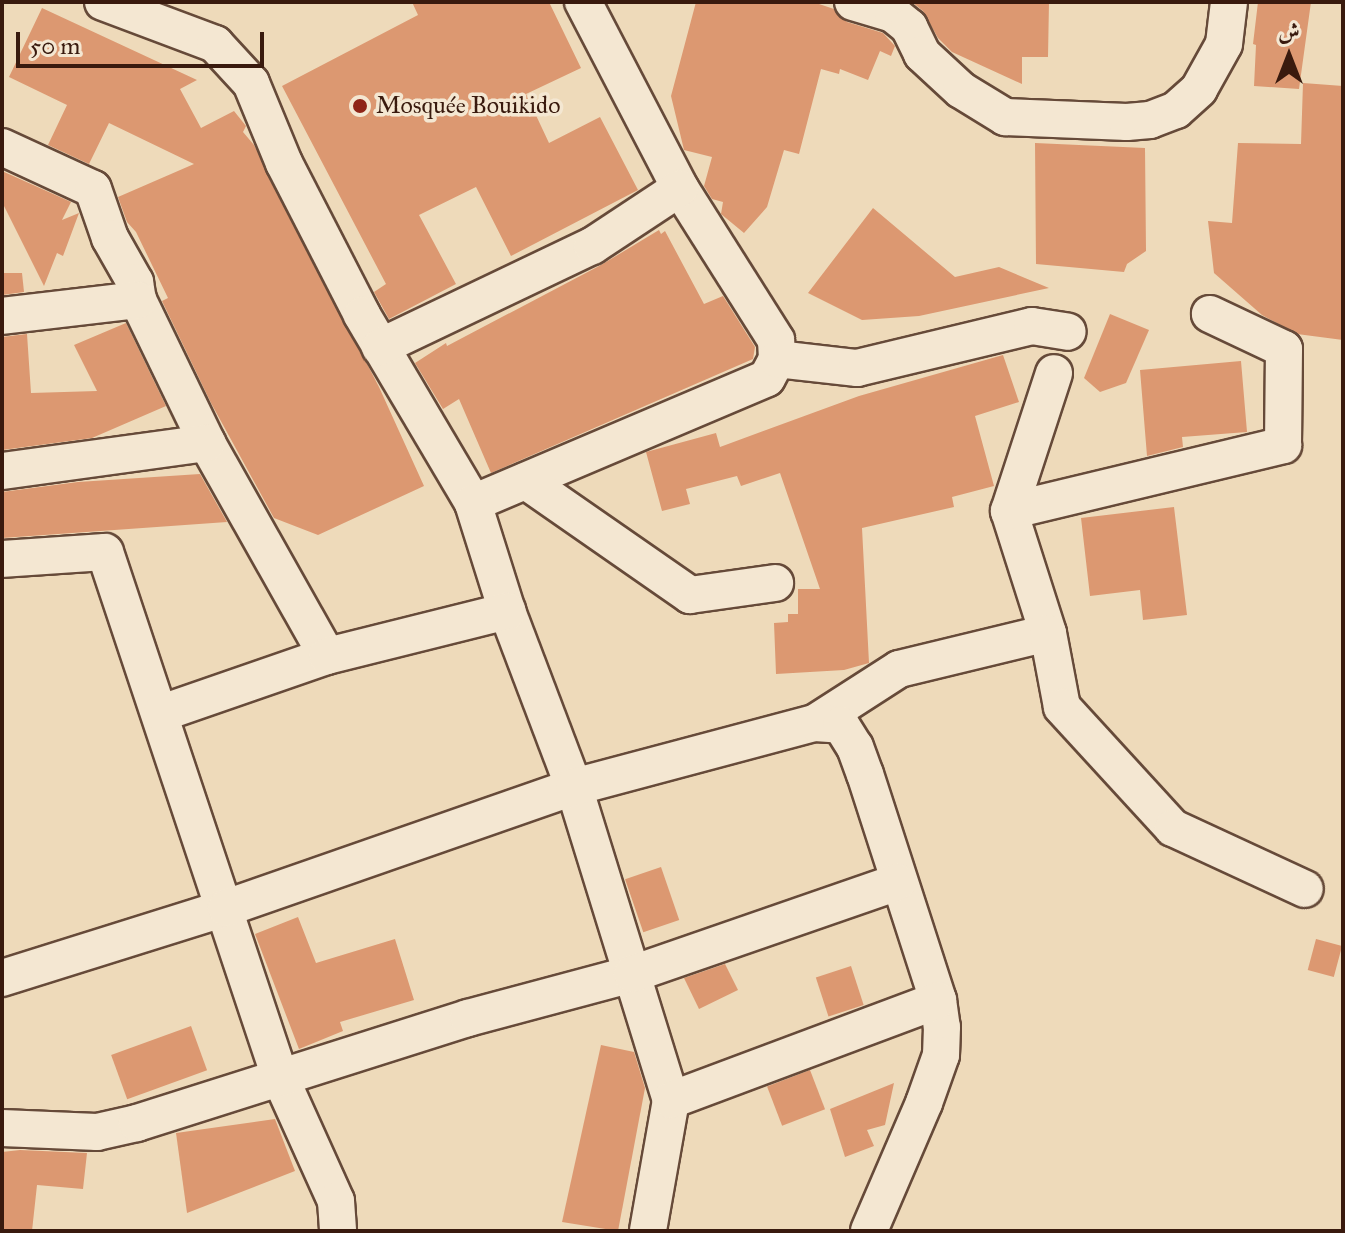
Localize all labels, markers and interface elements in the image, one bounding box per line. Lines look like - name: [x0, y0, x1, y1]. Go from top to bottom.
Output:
- scale bar: [20, 16, 268, 66]
- north arrow: [1249, 16, 1329, 96]
- text: ش: [1278, 18, 1300, 45]
- text: 50 m: [30, 31, 80, 61]
- place label: Mosquée Bouikido: [376, 92, 560, 120]
- marker: Mosquée Bouikido: [351, 97, 369, 115]

